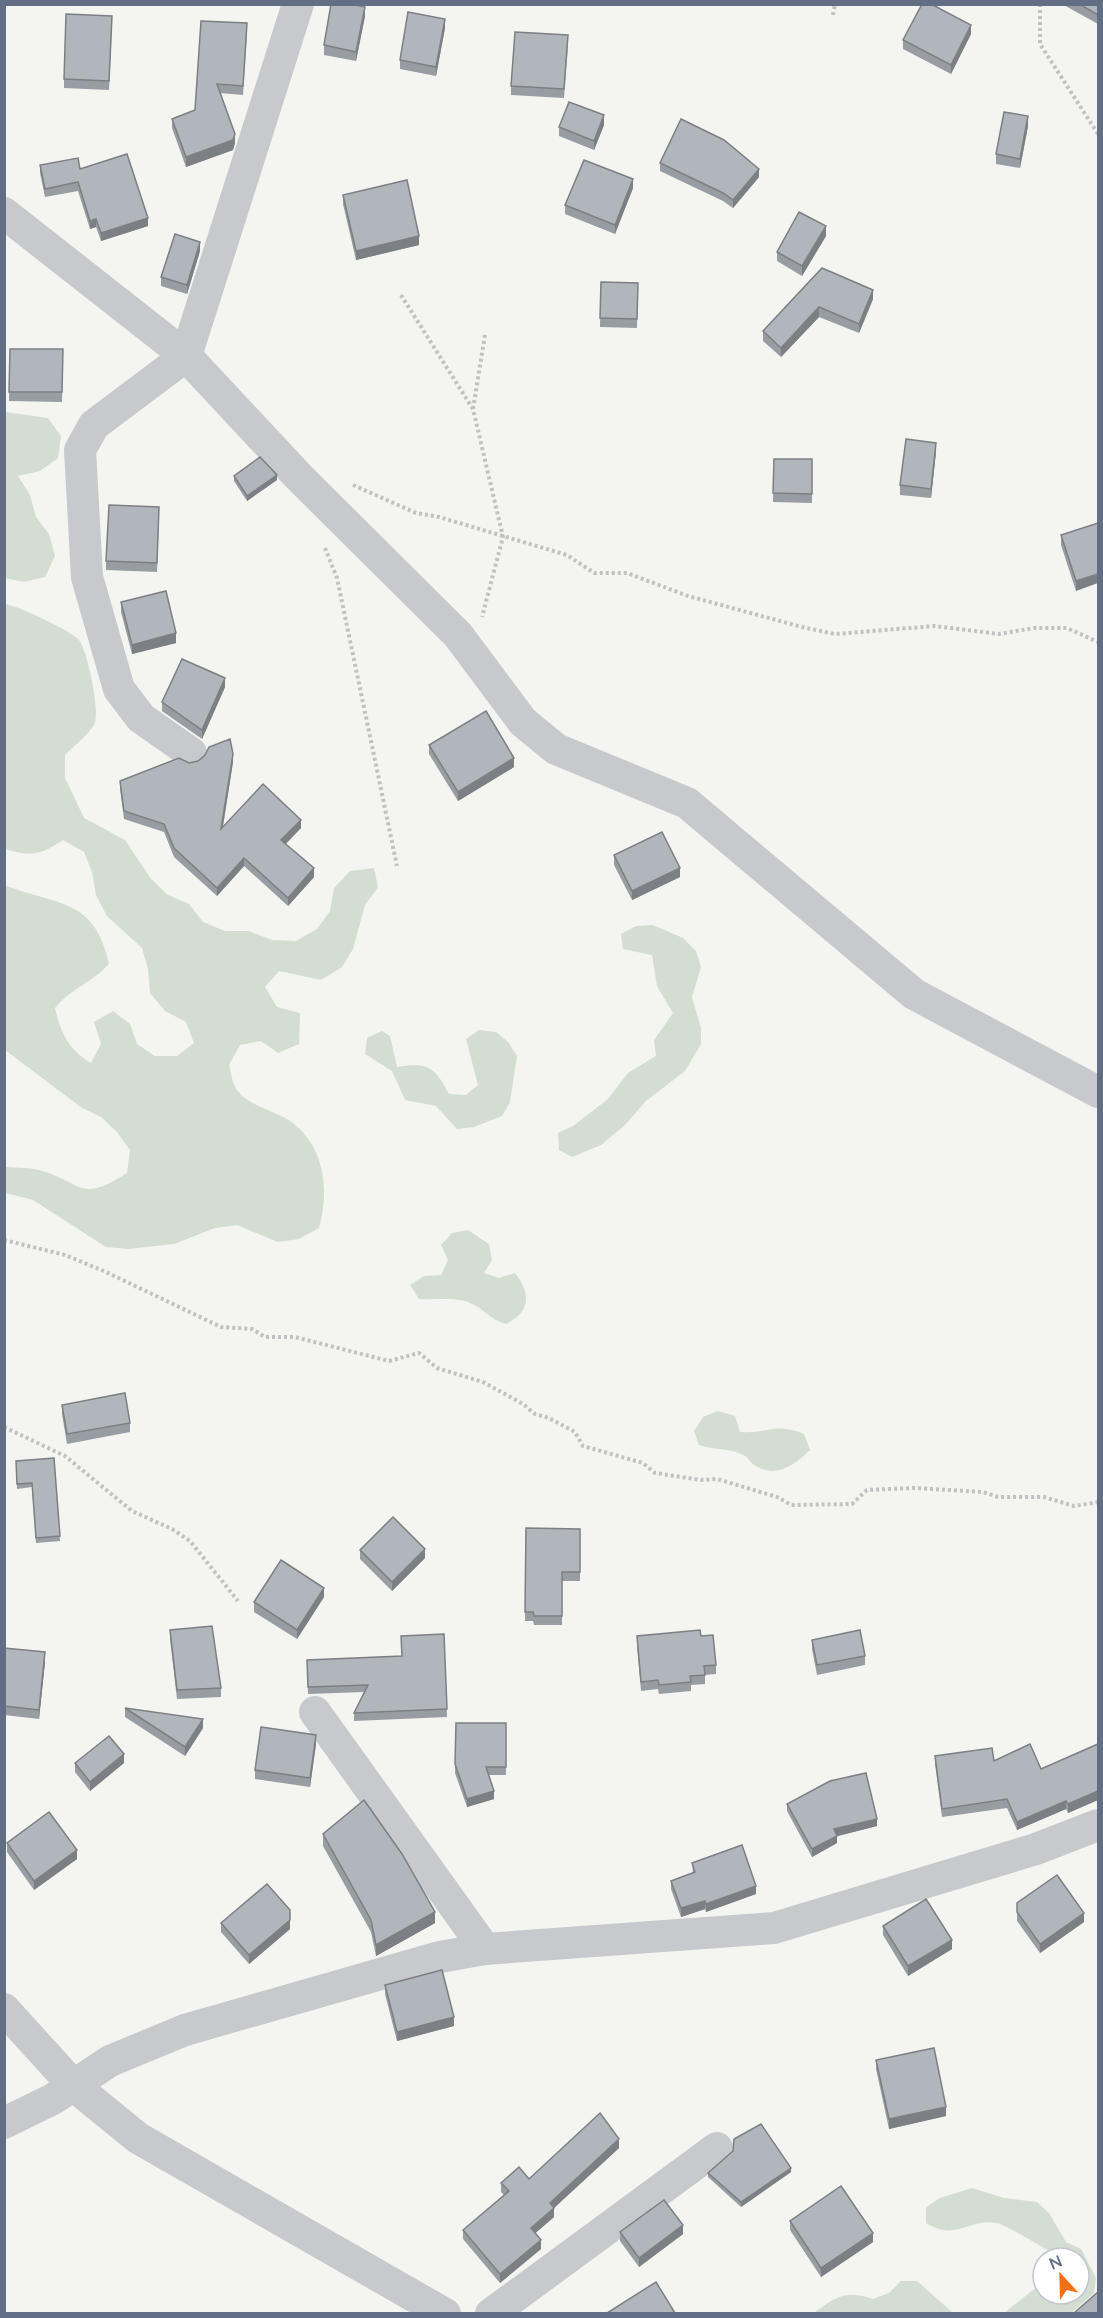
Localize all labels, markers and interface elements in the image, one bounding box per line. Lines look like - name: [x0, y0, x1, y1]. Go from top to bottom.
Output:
- north arrow: [1031, 2246, 1091, 2306]
- text: N: [1046, 2251, 1064, 2273]

